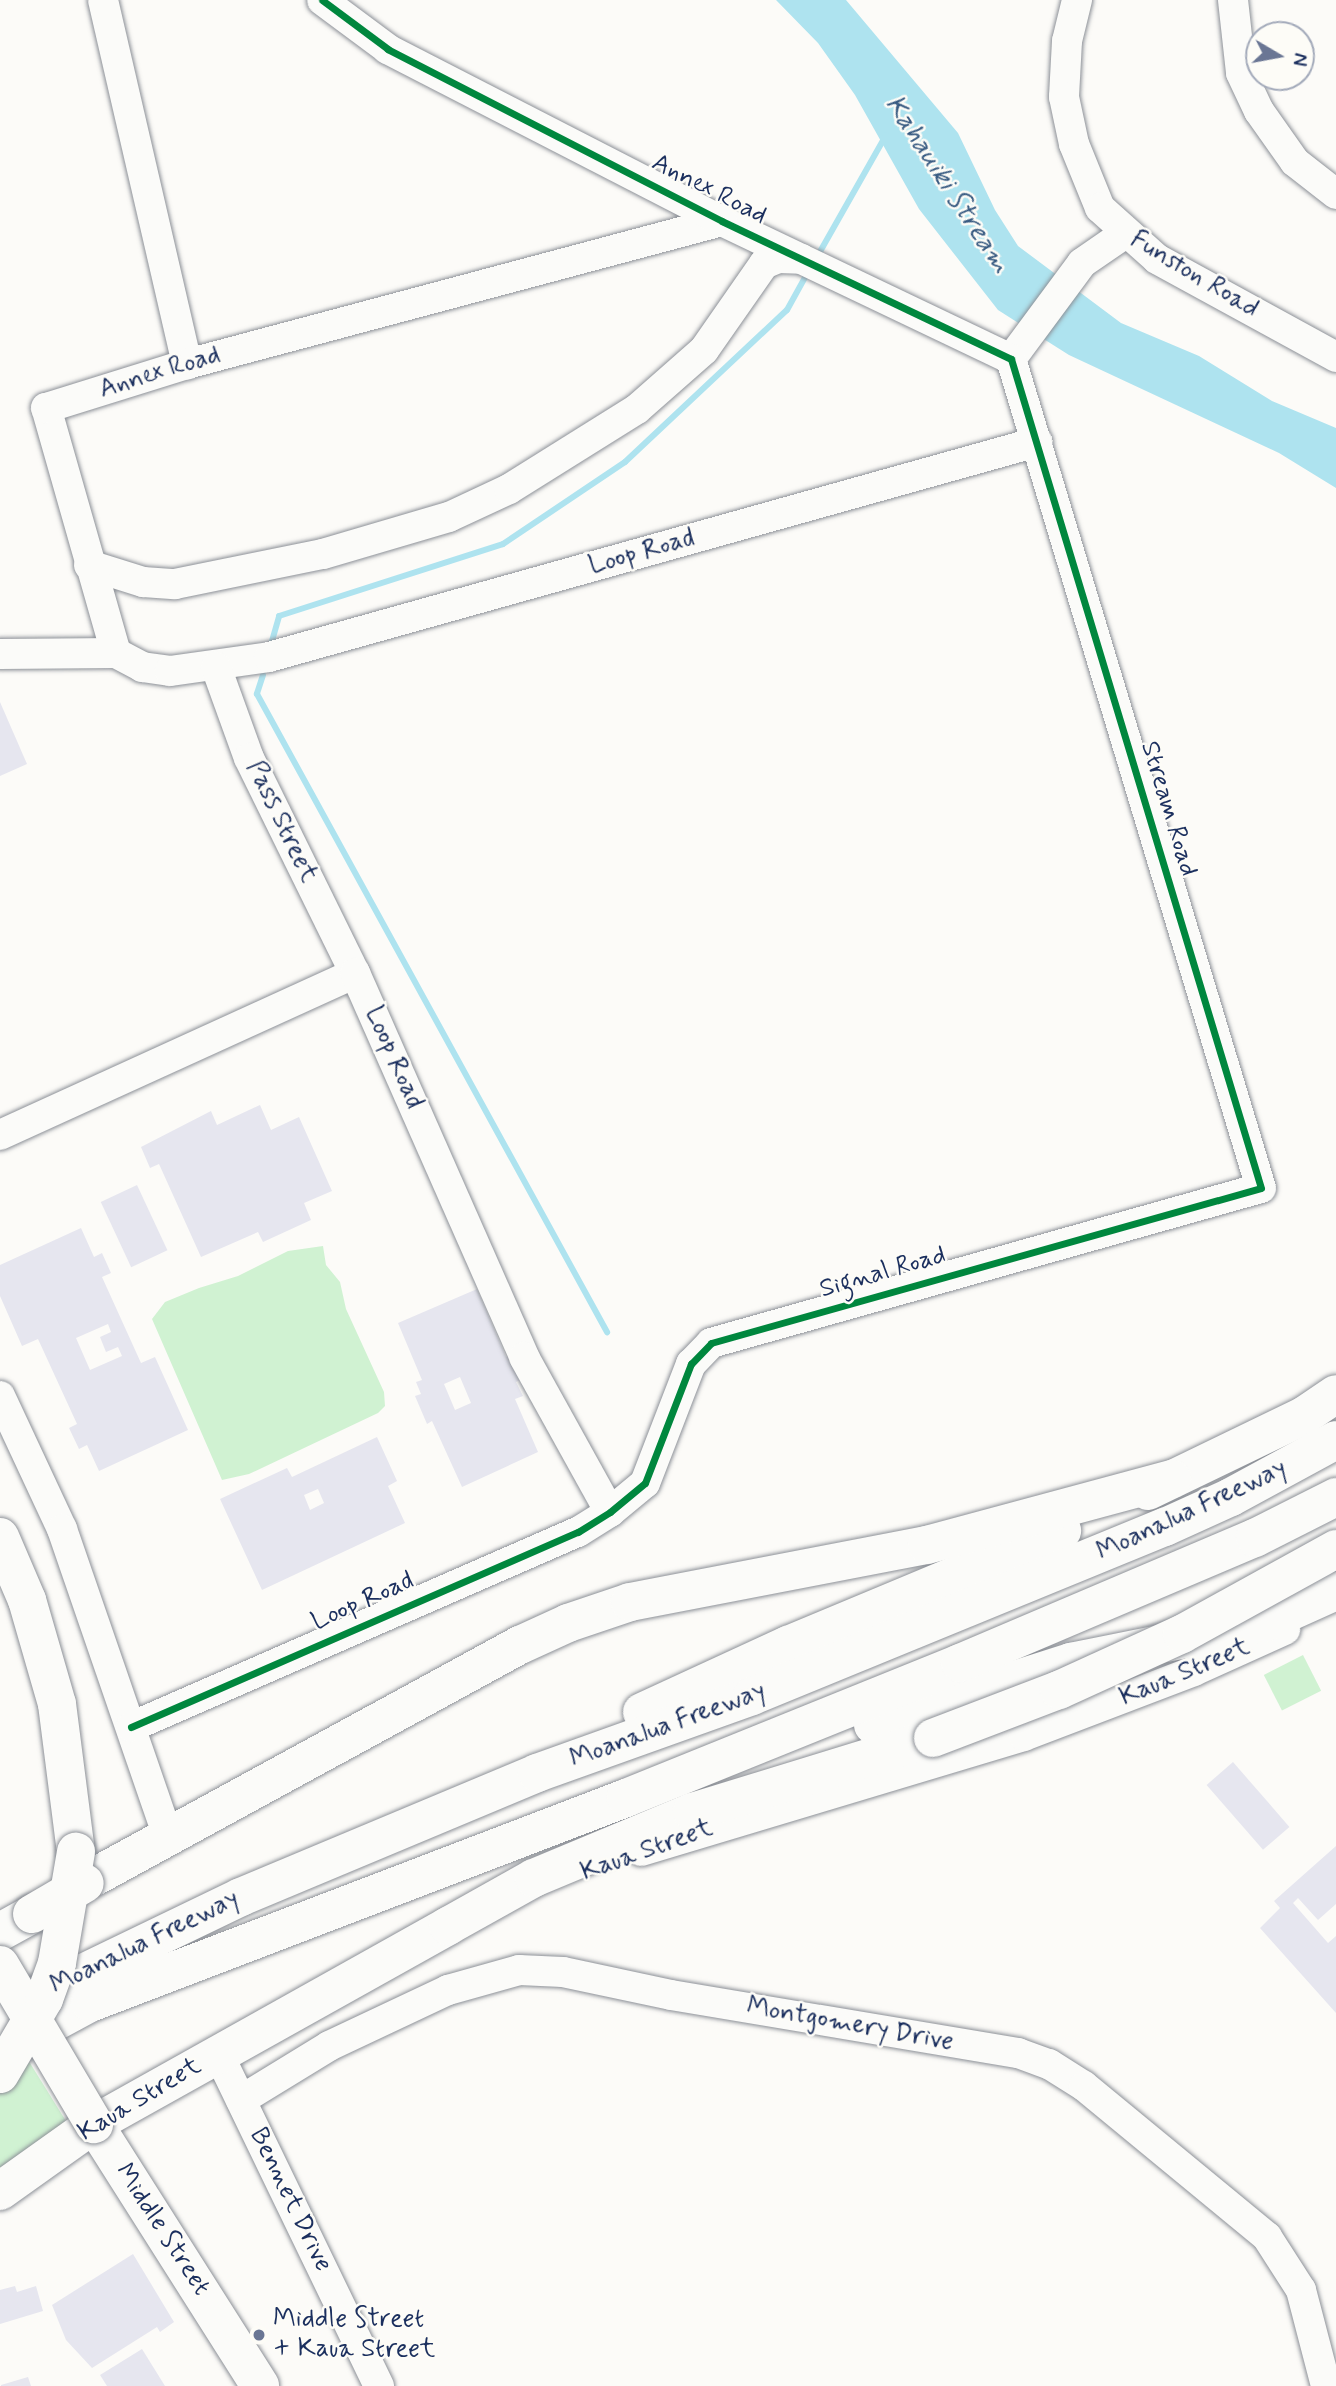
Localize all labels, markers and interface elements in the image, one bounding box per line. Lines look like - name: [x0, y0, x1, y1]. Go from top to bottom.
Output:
- north arrow: [1245, 21, 1315, 91]
- text: N: [1286, 51, 1313, 68]
- water label: Kahauiki Stream: [878, 92, 1016, 278]
- street label: Annex Road: [646, 148, 772, 232]
- street label: Funston Road: [1125, 225, 1263, 325]
- street label: Annex Road: [96, 340, 224, 406]
- street label: Loop Road: [586, 523, 698, 583]
- street label: Stream Road: [1133, 738, 1203, 880]
- street label: Pass Street: [238, 756, 324, 888]
- street label: Loop Road: [357, 1003, 429, 1113]
- street label: Signal Road: [816, 1240, 950, 1306]
- street label: Moanalua Freeway: [1091, 1453, 1293, 1569]
- street label: Loop Road: [308, 1566, 418, 1638]
- street label: Kaua Street: [1115, 1632, 1255, 1714]
- street label: Moanalua Freeway: [565, 1676, 771, 1776]
- street label: Kaua Street: [577, 1813, 717, 1889]
- street label: Moanalua Freeway: [44, 1883, 246, 2003]
- street label: Montgomery Drive: [745, 1992, 955, 2058]
- street label: Kaua Street: [73, 2051, 207, 2149]
- street label: Bennet Drive: [242, 2124, 338, 2276]
- street label: Middle Street: [107, 2156, 217, 2304]
- place label: Middle Street + Kaua Street: [273, 2304, 435, 2366]
- marker: Middle Street + Kaua Street: [251, 2327, 267, 2343]

